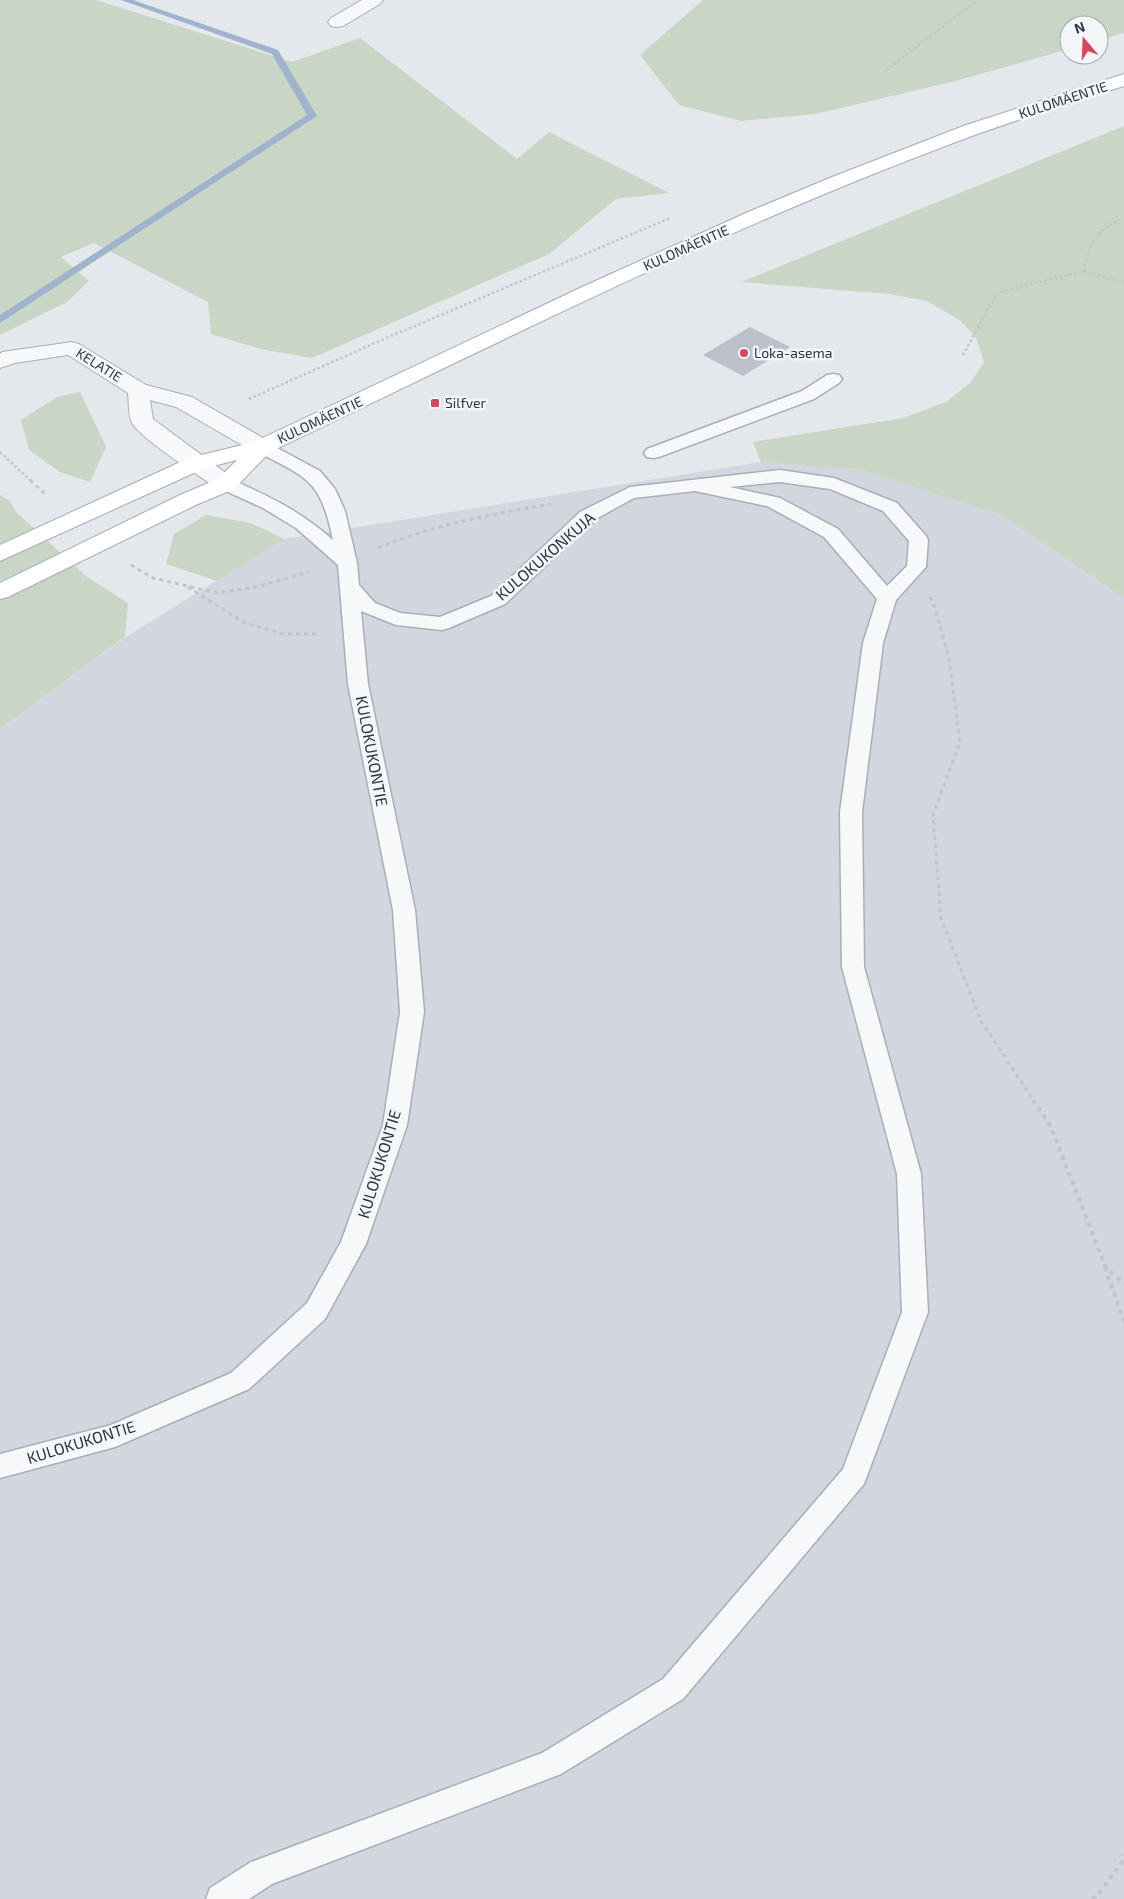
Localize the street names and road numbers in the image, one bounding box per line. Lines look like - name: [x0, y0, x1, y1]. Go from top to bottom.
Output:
- street label: KULOMÄENTIE: [1016, 77, 1109, 122]
- street label: KULOMÄENTIE: [640, 221, 732, 274]
- street label: KELATIE: [73, 344, 125, 385]
- street label: KULOMÄENTIE: [274, 392, 365, 447]
- street label: KULOKUKONKUJA: [491, 507, 598, 604]
- street label: KULOKUKONTIE: [352, 694, 393, 808]
- street label: KULOKUKONTIE: [353, 1107, 404, 1220]
- street label: KULOKUKONTIE: [24, 1416, 137, 1467]

